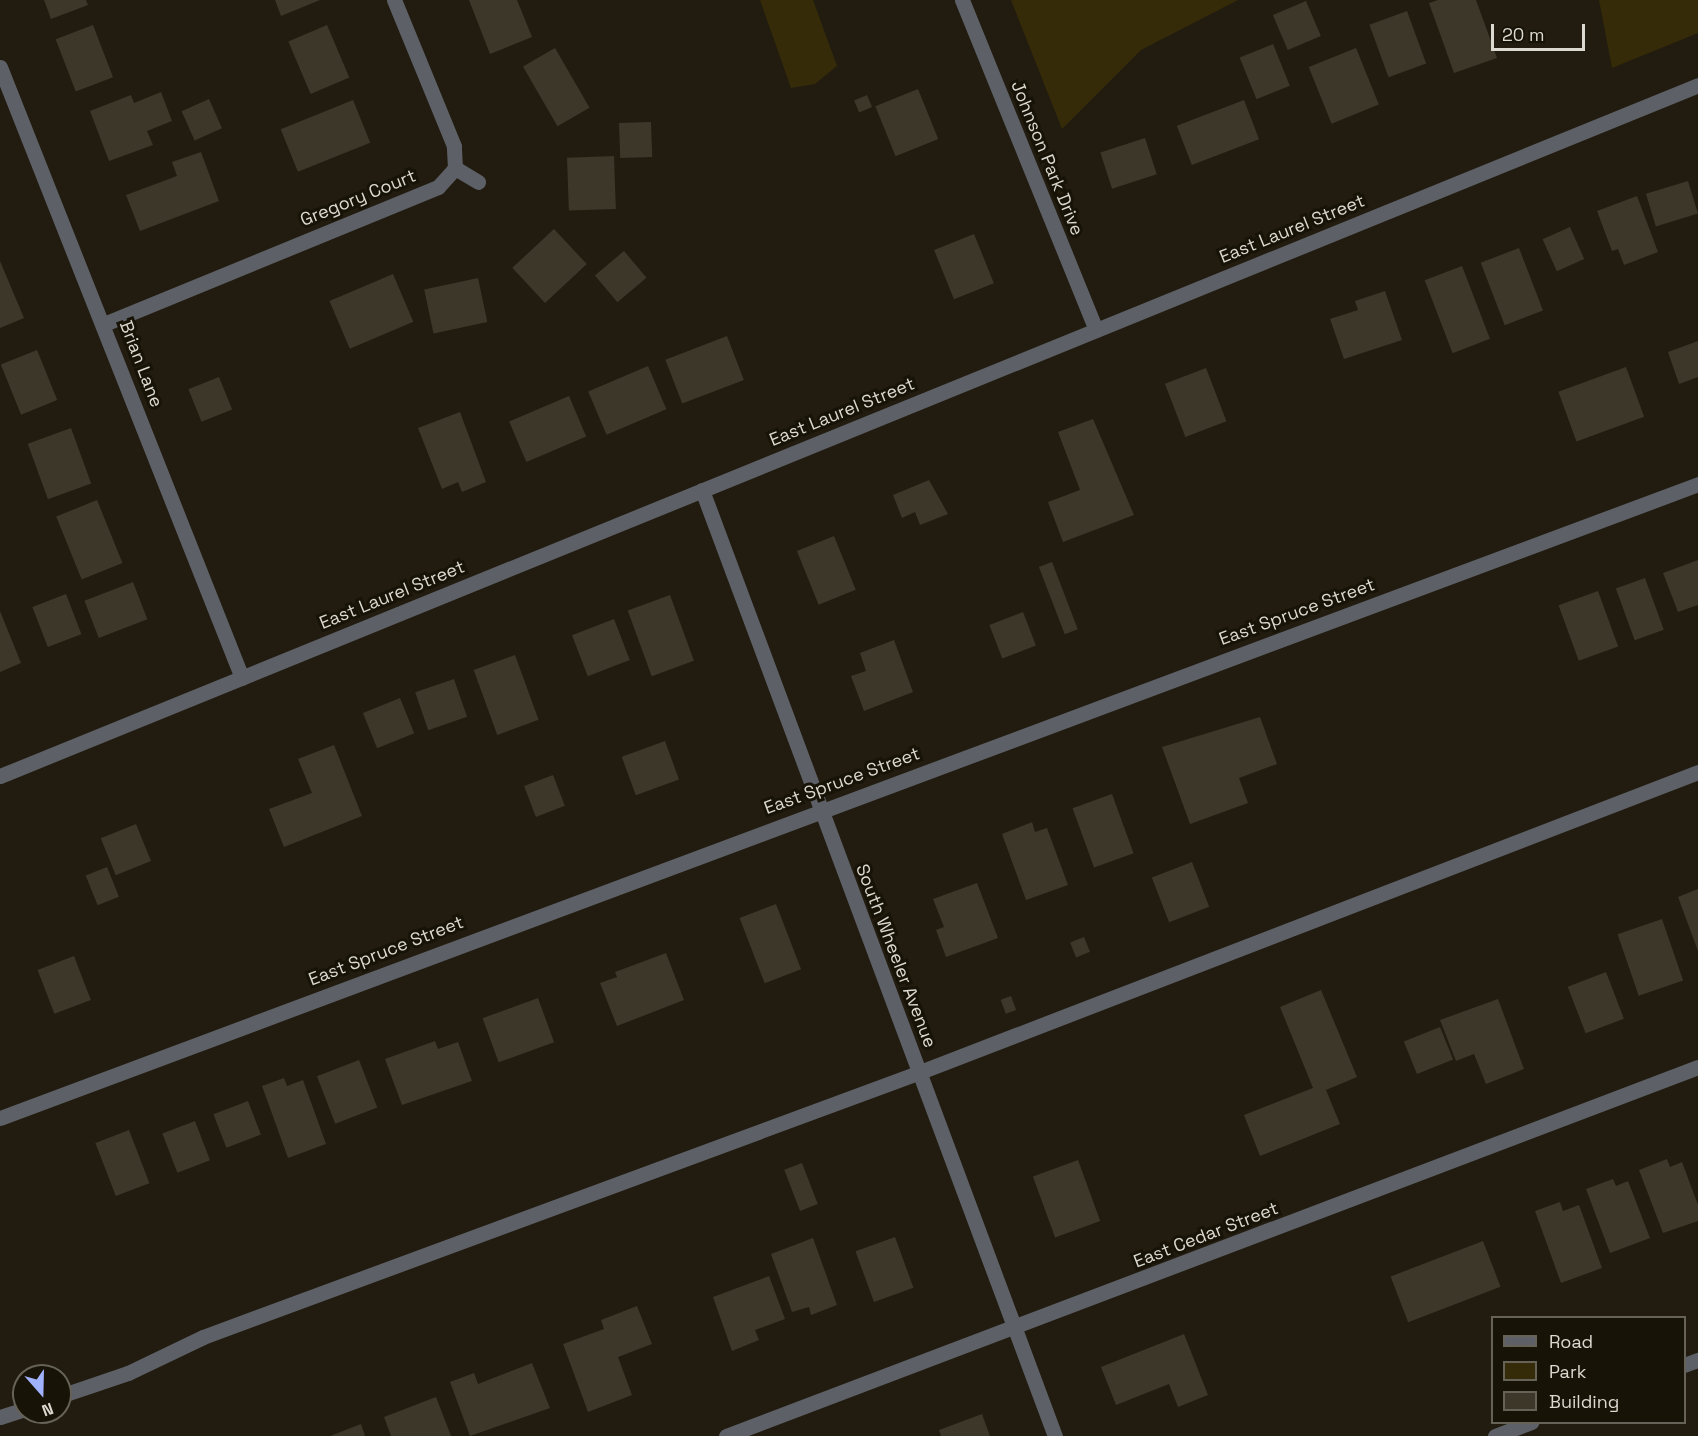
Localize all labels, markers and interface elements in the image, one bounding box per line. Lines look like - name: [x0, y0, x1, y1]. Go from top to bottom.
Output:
- scale bar: [1494, 12, 1588, 50]
- text: 20 m: [1502, 23, 1545, 46]
- street label: Johnson Park Drive: [1006, 78, 1088, 238]
- street label: Gregory Court: [297, 165, 419, 231]
- street label: East Laurel Street: [1216, 190, 1368, 268]
- street label: Brian Lane: [115, 318, 167, 410]
- street label: East Laurel Street: [766, 373, 918, 451]
- street label: East Laurel Street: [316, 556, 468, 634]
- street label: East Spruce Street: [1216, 574, 1378, 650]
- street label: East Spruce Street: [761, 743, 923, 819]
- street label: South Wheeler Avenue: [851, 861, 941, 1051]
- street label: East Spruce Street: [306, 912, 466, 990]
- street label: East Cedar Street: [1131, 1197, 1281, 1273]
- legend: [1491, 1316, 1686, 1424]
- text: Road: [1549, 1330, 1593, 1353]
- text: Park: [1549, 1360, 1586, 1383]
- north arrow: [12, 1364, 72, 1424]
- text: Building: [1549, 1390, 1619, 1413]
- text: N: [39, 1398, 56, 1421]

